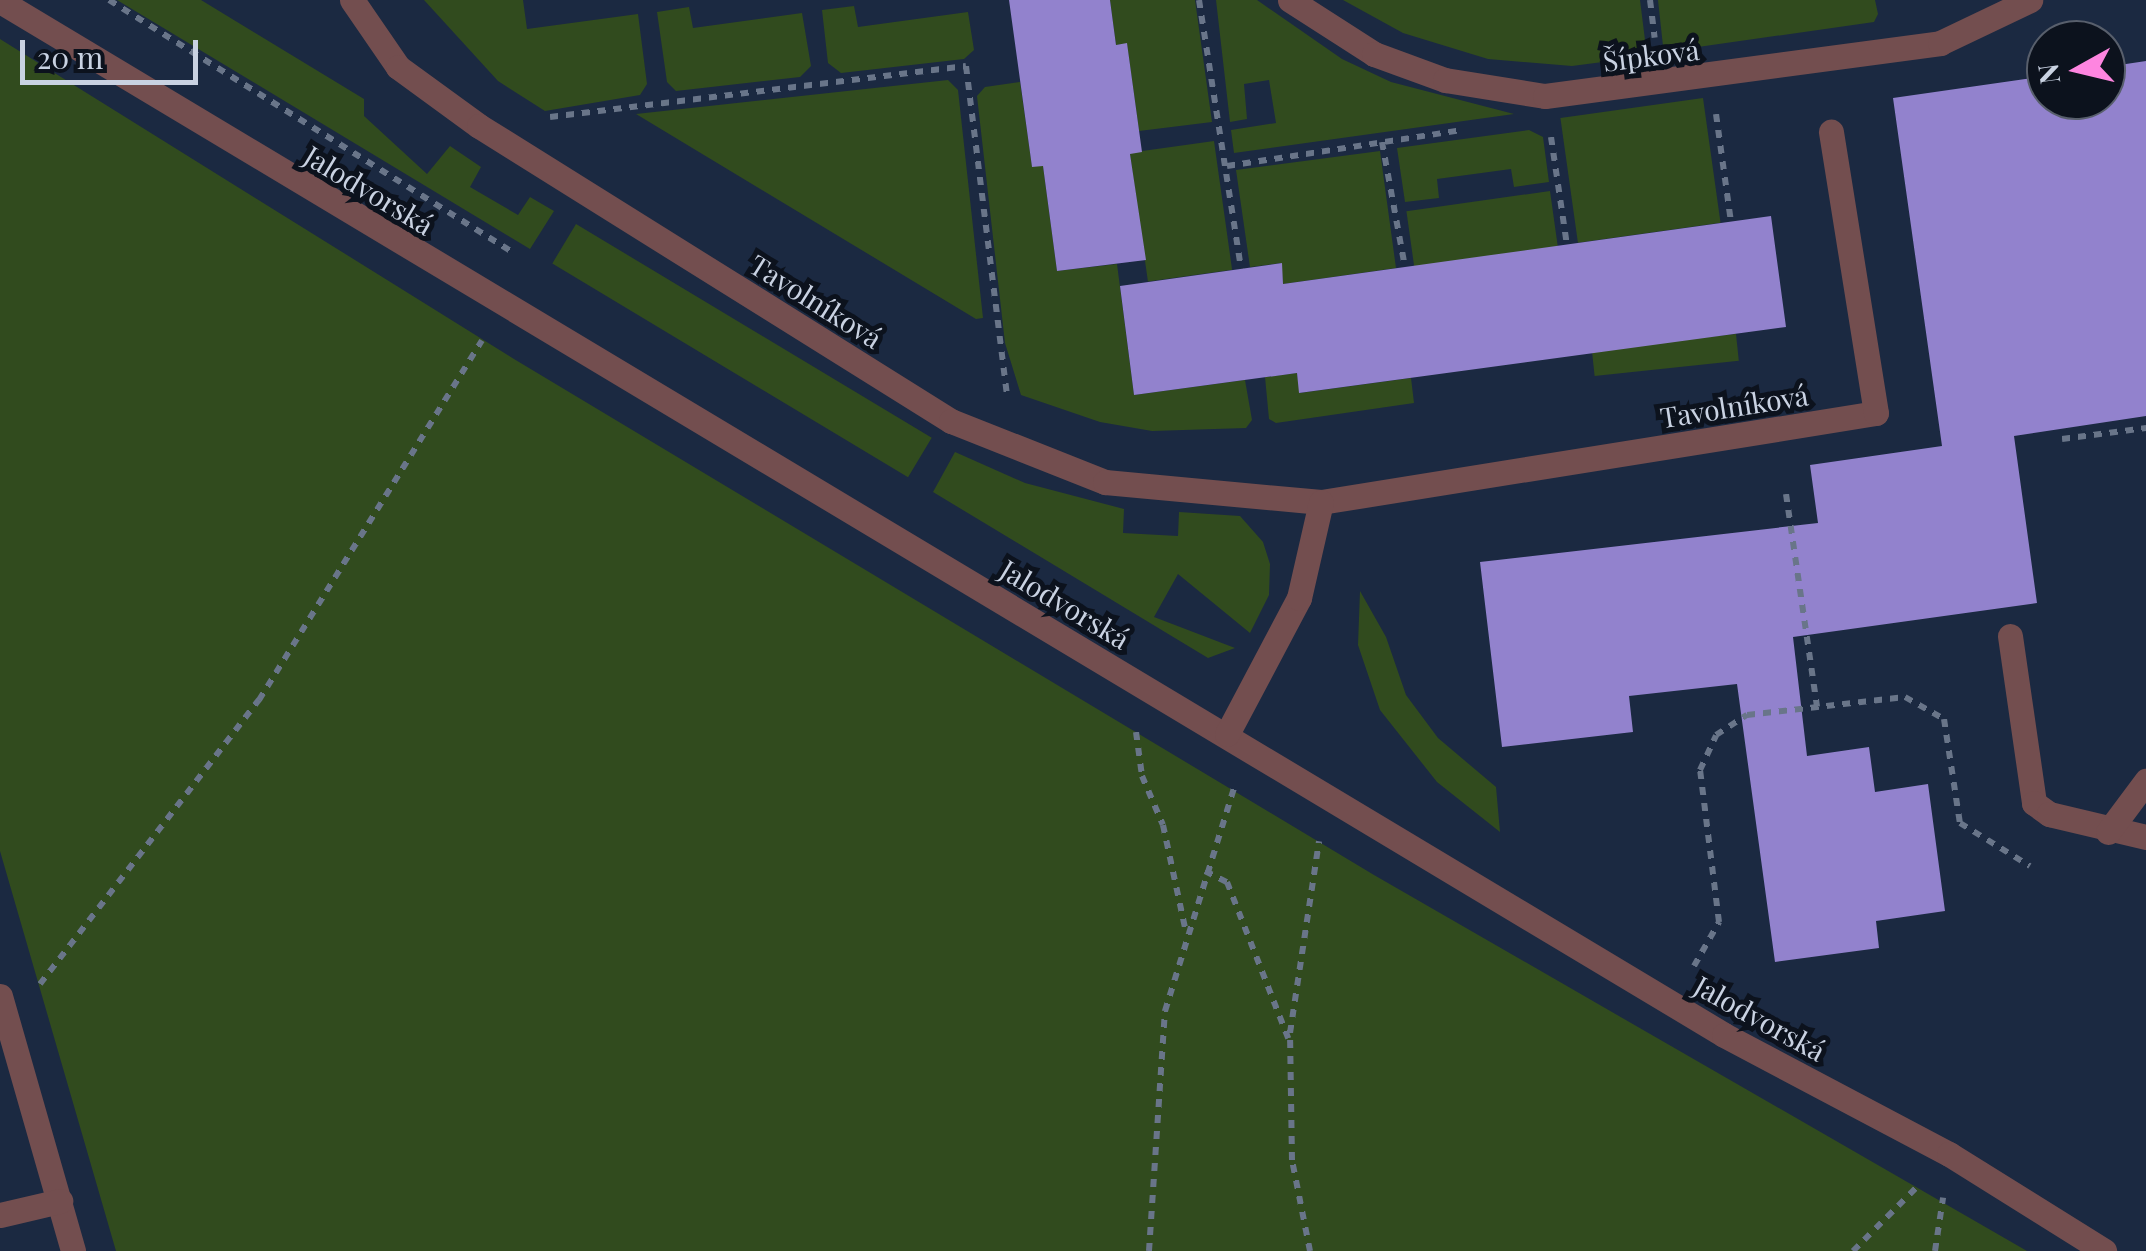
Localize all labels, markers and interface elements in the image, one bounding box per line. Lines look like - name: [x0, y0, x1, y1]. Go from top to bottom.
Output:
- scale bar: [25, 20, 202, 82]
- north arrow: [2026, 20, 2126, 120]
- street label: Šípková: [1601, 32, 1701, 78]
- text: 20 m: [37, 37, 103, 77]
- text: N: [2028, 61, 2068, 87]
- street label: Jalodvorská: [298, 138, 440, 242]
- street label: Tavolníková: [744, 247, 888, 355]
- street label: Tavolníková: [1658, 378, 1810, 434]
- street label: Jalodvorská: [994, 552, 1136, 656]
- street label: Jalodvorská: [1689, 968, 1831, 1068]

